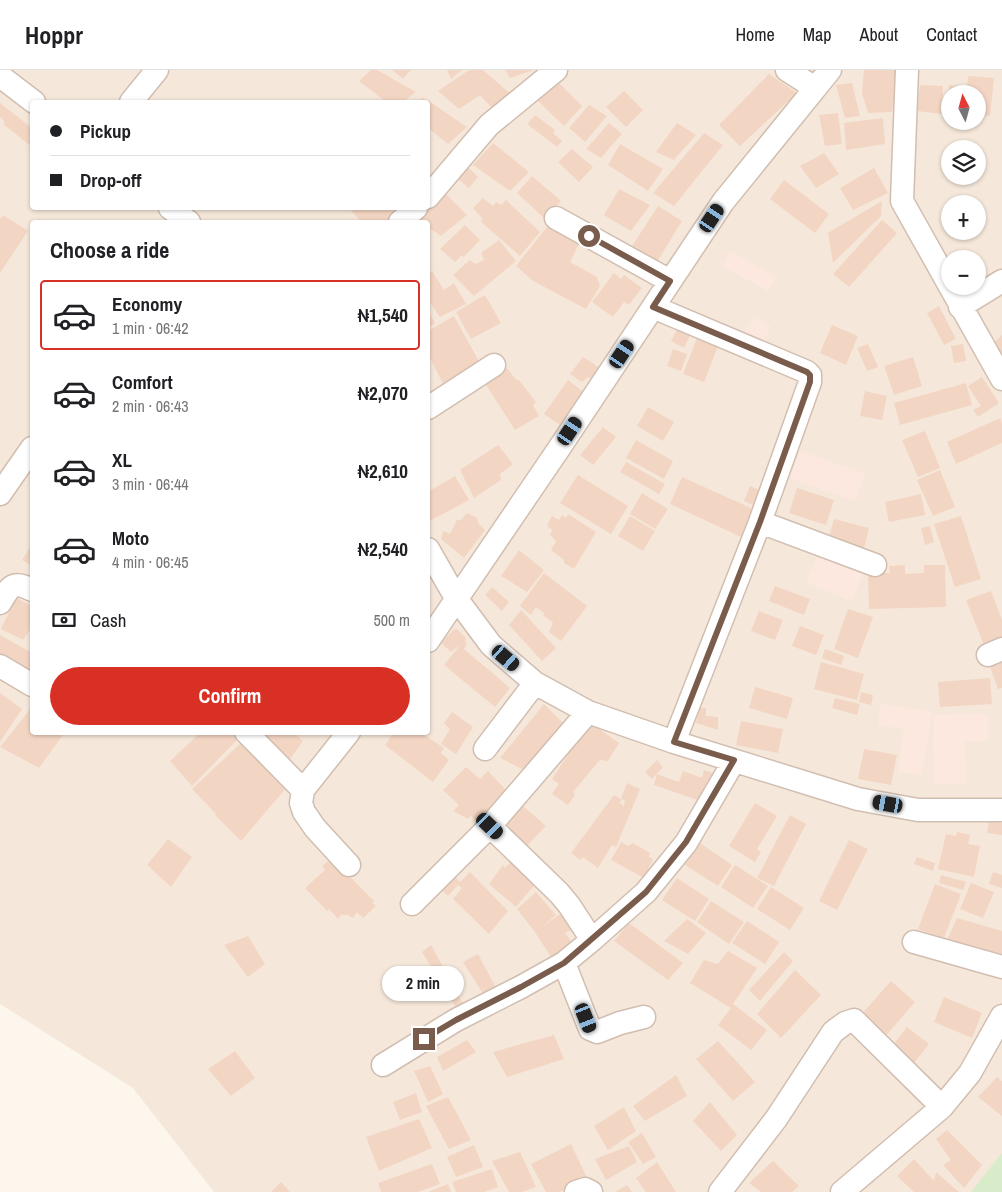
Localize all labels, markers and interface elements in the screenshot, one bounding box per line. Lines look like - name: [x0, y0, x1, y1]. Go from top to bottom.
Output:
- text: Hoppr: [25, 19, 83, 51]
- text: Home: [735, 22, 775, 47]
- text: Map: [803, 22, 832, 47]
- text: About: [860, 22, 898, 47]
- text: Contact: [926, 22, 977, 47]
- north arrow: [941, 85, 986, 130]
- map controls: [941, 85, 986, 295]
- text: Pickup: [80, 118, 131, 144]
- button: layers: [941, 140, 986, 185]
- text: Drop-off: [80, 167, 141, 193]
- button: +: [941, 195, 986, 240]
- car: [697, 201, 726, 235]
- route start: [578, 225, 600, 247]
- text: Choose a ride: [50, 235, 169, 265]
- button: −: [941, 250, 986, 295]
- text: Economy: [112, 291, 182, 317]
- icon: car: [52, 293, 97, 338]
- text: ₦1,540: [358, 302, 408, 328]
- text: 1 min · 06:42: [112, 317, 189, 339]
- car: [607, 337, 636, 371]
- text: Comfort: [112, 369, 173, 395]
- icon: car: [52, 371, 97, 416]
- text: ₦2,070: [358, 380, 408, 406]
- text: 2 min · 06:43: [112, 395, 189, 417]
- car: [555, 414, 584, 448]
- text: XL: [112, 447, 132, 473]
- icon: car: [52, 449, 97, 494]
- text: ₦2,610: [358, 458, 408, 484]
- text: 3 min · 06:44: [112, 473, 189, 495]
- text: Moto: [112, 525, 149, 551]
- icon: car: [52, 527, 97, 572]
- text: ₦2,540: [358, 536, 408, 562]
- text: 4 min · 06:45: [112, 551, 189, 573]
- icon: cash: [50, 606, 78, 634]
- text: Cash: [90, 607, 126, 633]
- text: 500 m: [374, 609, 410, 631]
- car: [489, 642, 522, 674]
- button: Confirm: [50, 667, 410, 725]
- car: [871, 794, 904, 814]
- car: [473, 810, 506, 842]
- callout: 2 min: [383, 966, 465, 1002]
- text: 2 min: [406, 972, 440, 994]
- car: [573, 1001, 598, 1035]
- route end: [413, 1028, 435, 1050]

